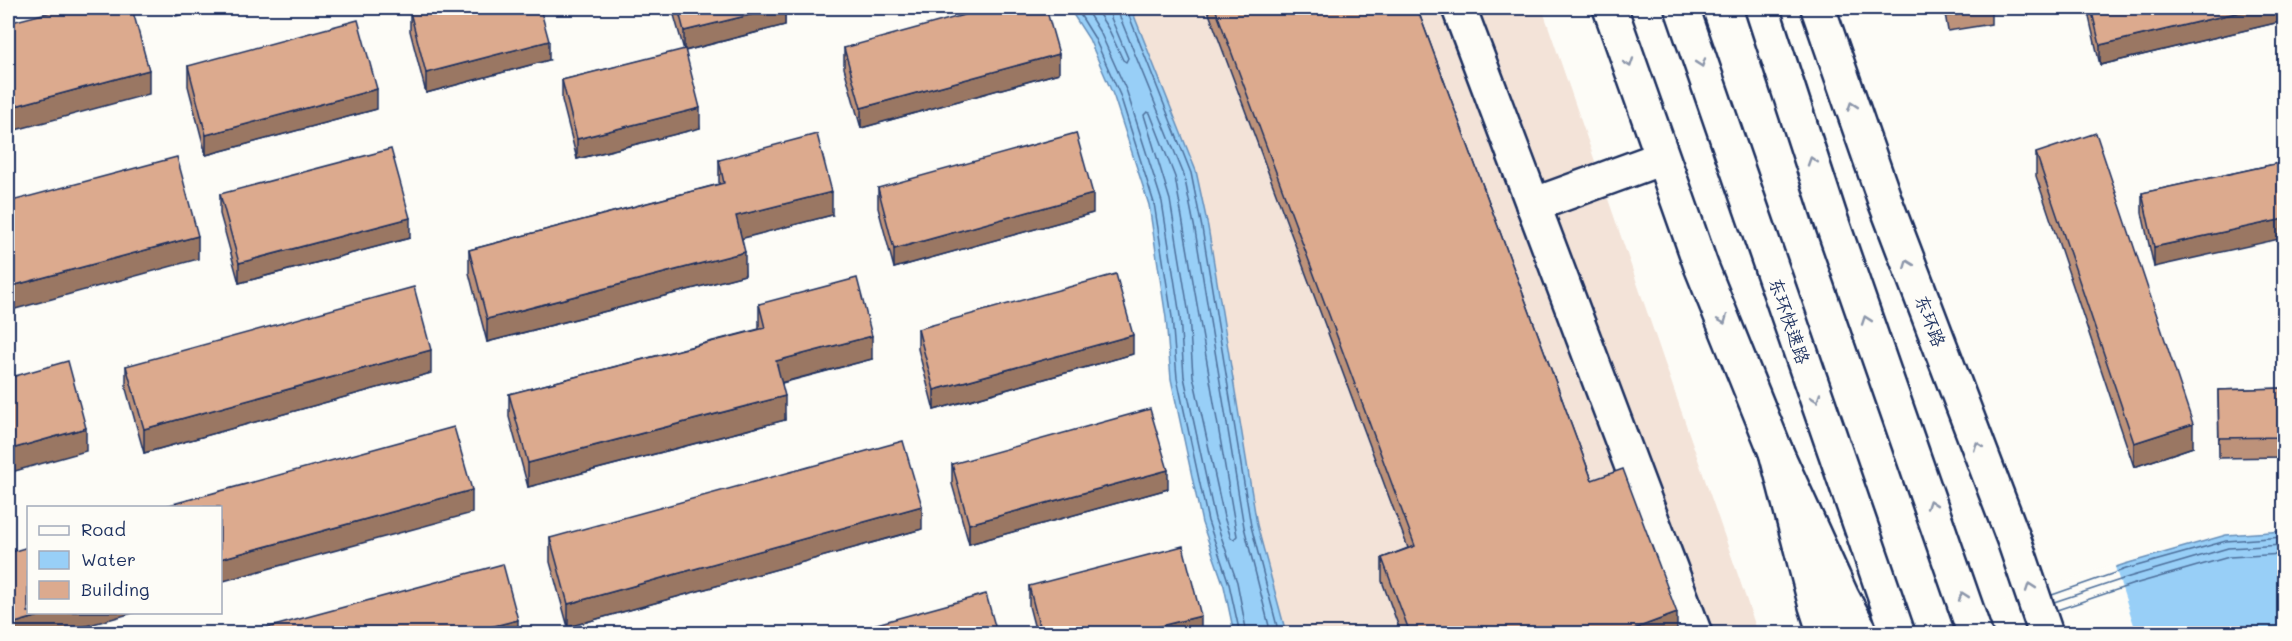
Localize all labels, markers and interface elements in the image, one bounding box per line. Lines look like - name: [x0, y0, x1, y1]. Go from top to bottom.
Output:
- one-way arrow: [1621, 57, 1634, 68]
- one-way arrow: [1693, 57, 1706, 68]
- one-way arrow: [1847, 101, 1859, 112]
- one-way arrow: [1807, 156, 1819, 167]
- one-way arrow: [1903, 259, 1916, 269]
- street label: 东环快速路: [1764, 274, 1816, 367]
- street label: 东环路: [1910, 291, 1952, 350]
- one-way arrow: [1716, 314, 1728, 325]
- one-way arrow: [1861, 315, 1873, 326]
- one-way arrow: [1808, 392, 1821, 403]
- one-way arrow: [1973, 441, 1985, 452]
- one-way arrow: [1925, 499, 1938, 510]
- legend: [27, 506, 222, 614]
- text: Road: [81, 517, 126, 541]
- text: Water: [81, 547, 136, 571]
- text: Building: [81, 577, 149, 601]
- one-way arrow: [2024, 582, 2037, 593]
- one-way arrow: [1958, 591, 1970, 602]

